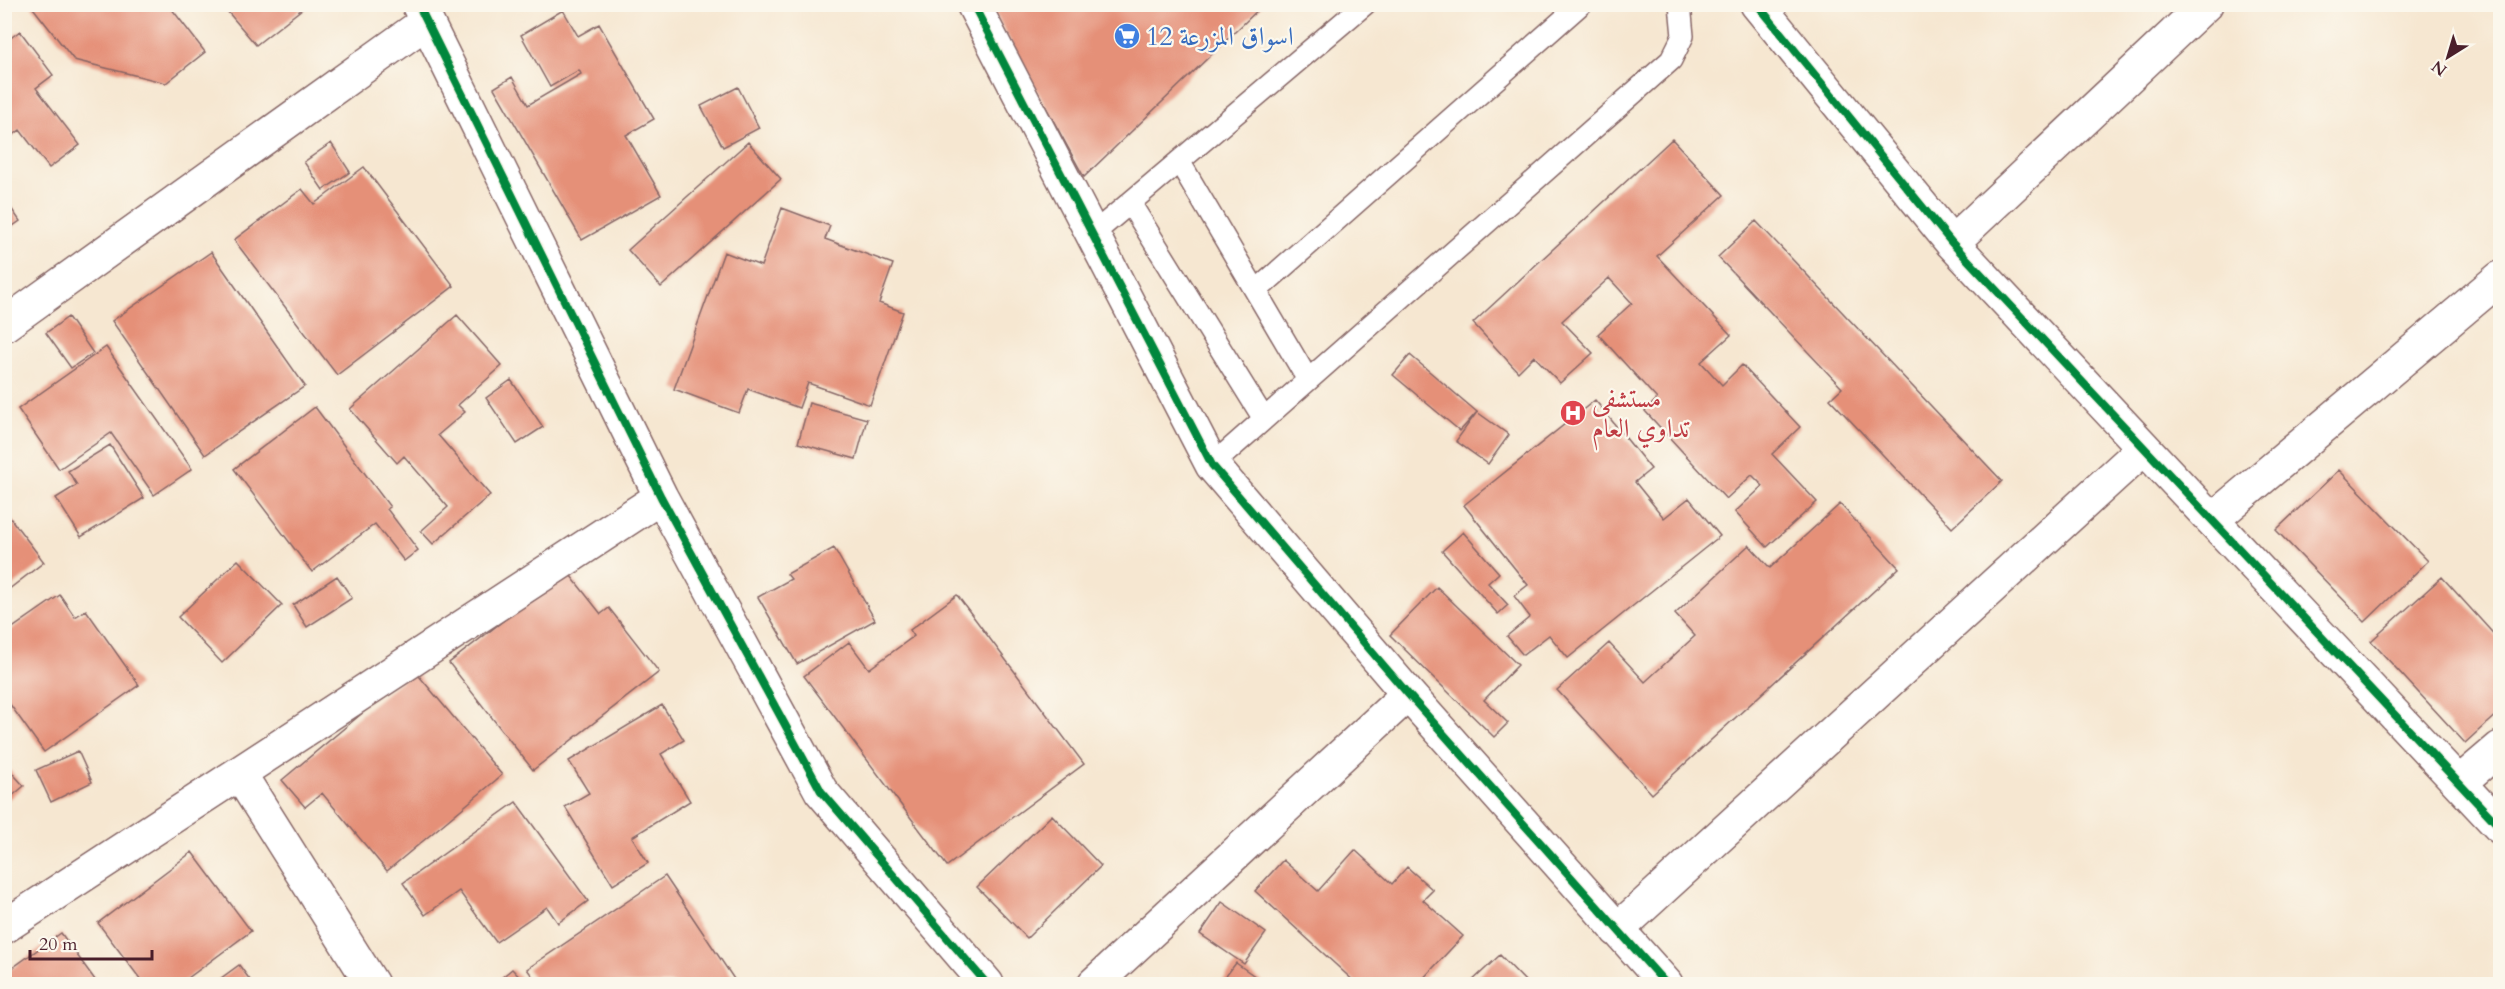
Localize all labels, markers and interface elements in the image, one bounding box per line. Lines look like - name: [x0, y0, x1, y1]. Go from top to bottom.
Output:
- place label: اسواق المزرعة 12: [1146, 19, 1294, 54]
- supermarket icon: اسواق المزرعة 12: [1112, 21, 1142, 51]
- north arrow: [2418, 27, 2478, 87]
- text: N: [2427, 55, 2452, 81]
- place label: مستشفى تداوي العام: [1592, 381, 1691, 451]
- hospital icon: مستشفى تداوي العام: [1558, 398, 1588, 428]
- scale bar: [30, 923, 152, 961]
- text: 20 m: [39, 932, 78, 957]

